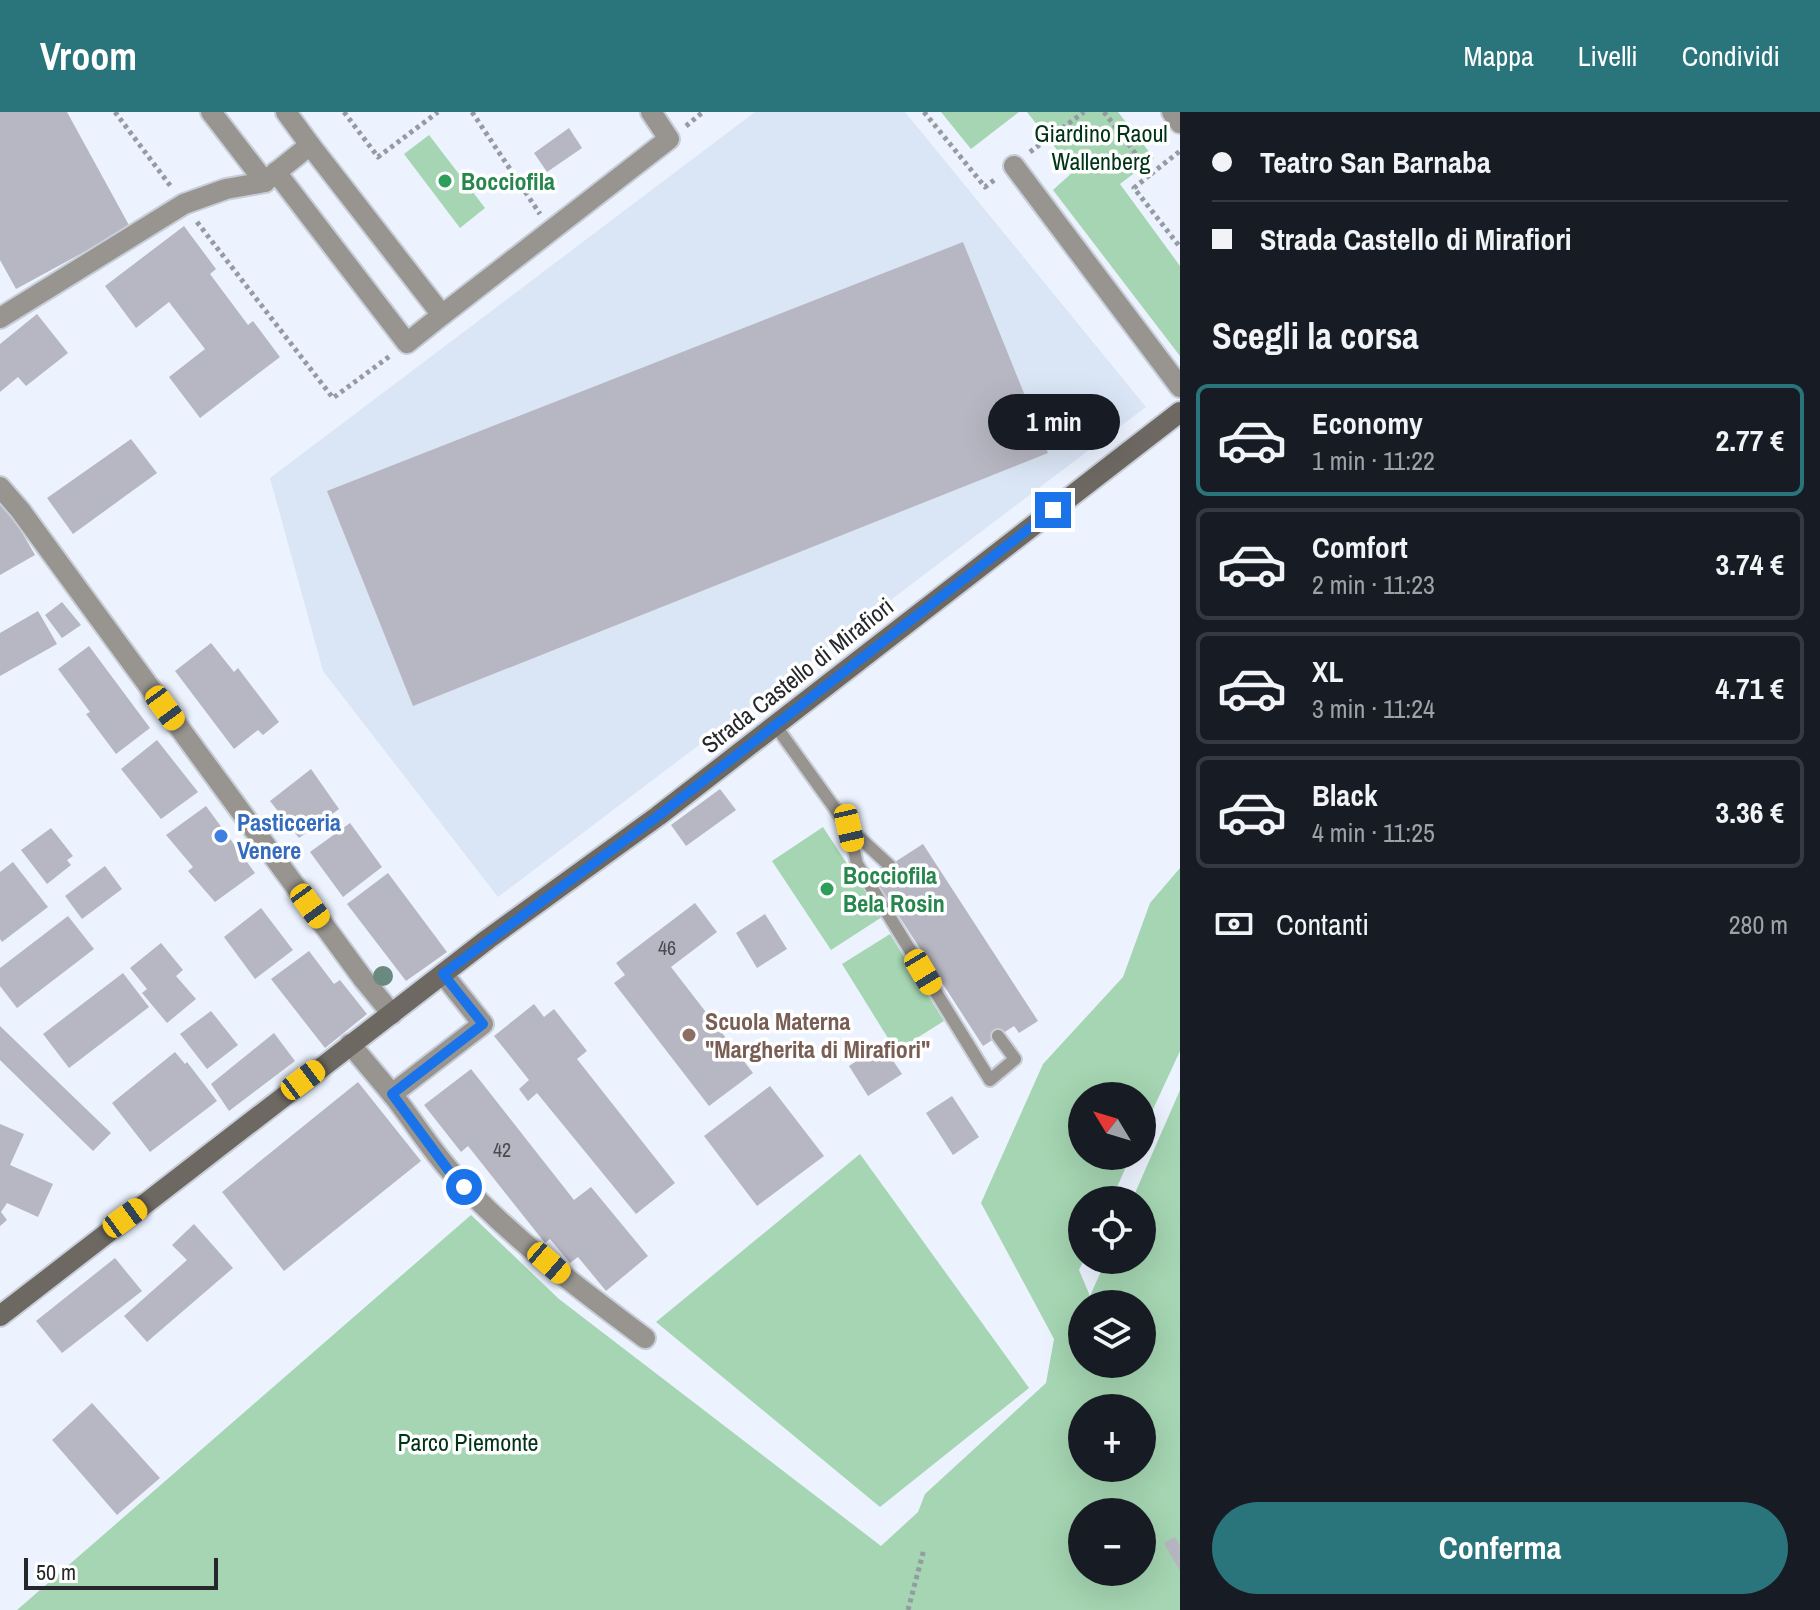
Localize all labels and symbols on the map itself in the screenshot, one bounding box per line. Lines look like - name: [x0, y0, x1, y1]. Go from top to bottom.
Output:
- park label: Giardino Raoul Wallenberg: [1034, 117, 1168, 177]
- place label: Bocciofila: [461, 165, 555, 197]
- marker: Bocciofila: [436, 172, 454, 190]
- callout: 1 min: [987, 394, 1119, 450]
- route end: [1035, 492, 1071, 528]
- street label: Strada Castello di Mirafiori: [694, 590, 900, 760]
- car: [141, 682, 189, 734]
- car: [832, 802, 866, 854]
- place label: Pasticceria Venere: [237, 806, 341, 866]
- marker: Pasticceria Venere: [212, 827, 230, 845]
- place label: Bocciofila Bela Rosin: [843, 859, 945, 919]
- car: [286, 880, 334, 932]
- marker: Bocciofila Bela Rosin: [818, 880, 836, 898]
- house number: 46: [658, 934, 676, 961]
- car: [900, 945, 946, 999]
- place label: Scuola Materna "Margherita di Mirafiori": [705, 1005, 930, 1065]
- marker: Scuola Materna "Margherita di Mirafiori": [680, 1026, 698, 1044]
- car: [277, 1056, 329, 1104]
- north arrow: [1068, 1082, 1156, 1170]
- house number: 42: [493, 1136, 511, 1163]
- route start: [446, 1169, 482, 1205]
- car: [99, 1194, 151, 1242]
- car: [523, 1238, 575, 1288]
- park label: Parco Piemonte: [397, 1426, 539, 1458]
- scale bar: [24, 1554, 218, 1590]

